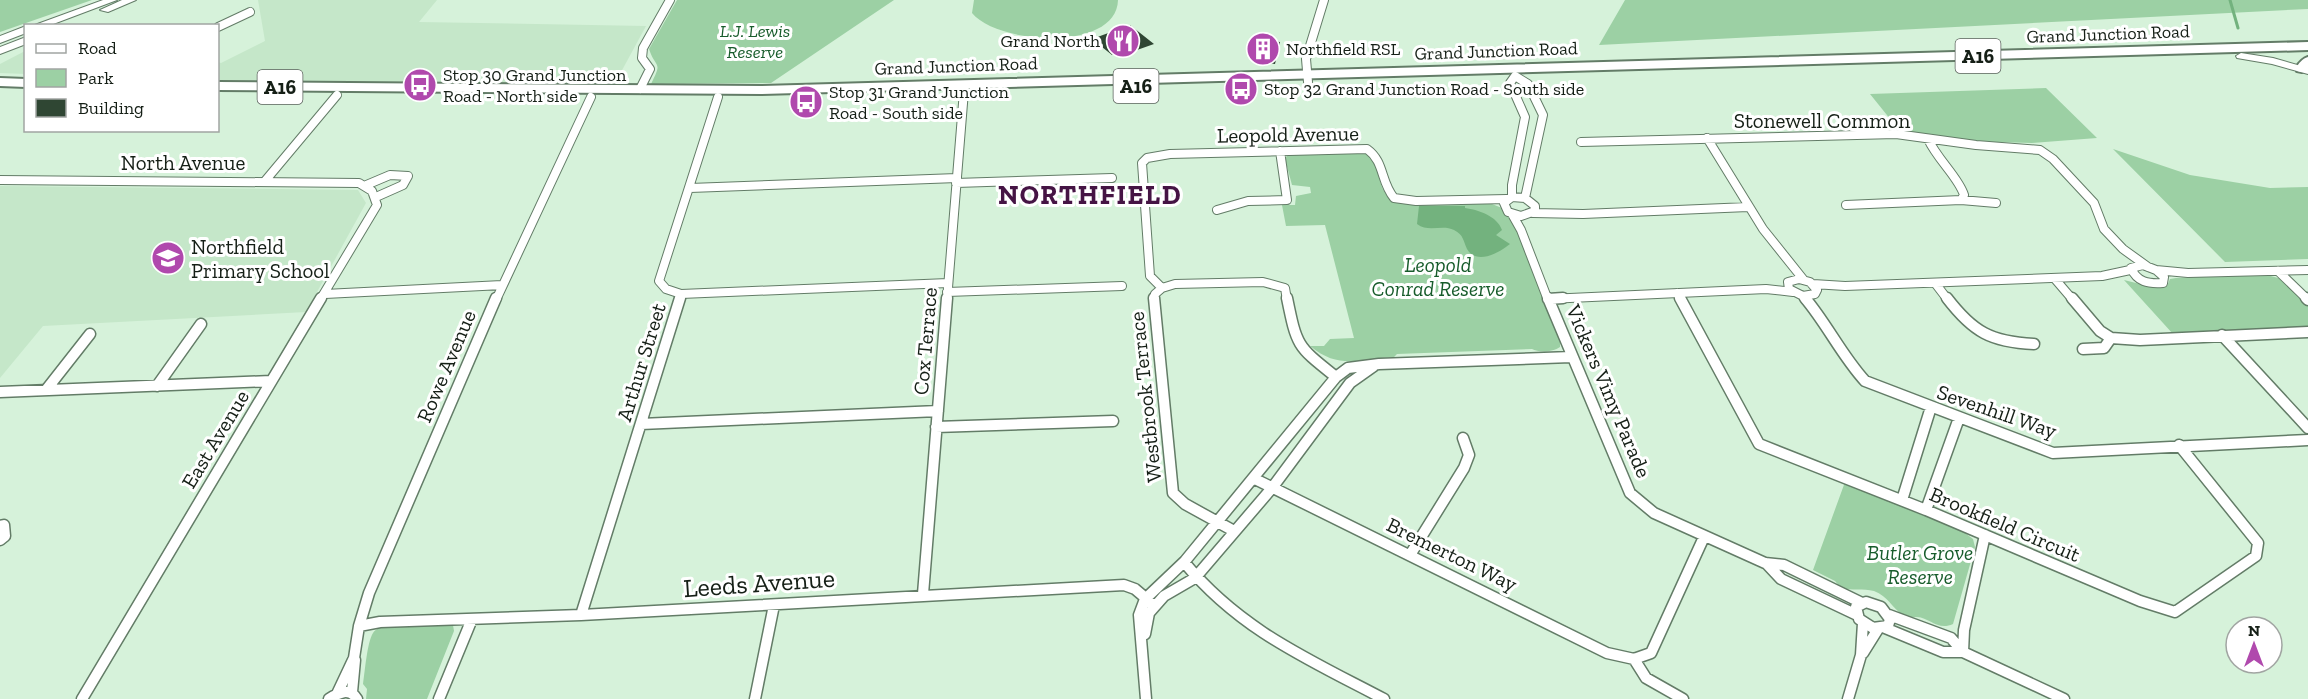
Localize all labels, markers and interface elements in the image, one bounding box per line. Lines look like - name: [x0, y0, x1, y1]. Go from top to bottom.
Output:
- park label: L.J. Lewis Reserve: [720, 20, 790, 63]
- street label: Grand Junction Road: [2026, 20, 2190, 48]
- restaurant icon: Grand North: [1105, 23, 1141, 59]
- legend: [24, 24, 219, 132]
- place label: Grand North: [1001, 30, 1100, 52]
- building icon: Northfield RSL: [1245, 31, 1281, 67]
- text: Road: [78, 37, 117, 59]
- street label: Grand Junction Road: [1414, 37, 1578, 65]
- place label: Northfield RSL: [1286, 38, 1401, 60]
- road number: A16: [1956, 39, 2000, 73]
- street label: Grand Junction Road: [874, 52, 1038, 80]
- place label: Stop 30 Grand Junction Road - North side: [443, 64, 627, 107]
- text: Park: [78, 67, 114, 89]
- bus stop icon: Stop 30 Grand Junction Road - North side: [402, 67, 438, 103]
- road number: A16: [1114, 69, 1158, 103]
- road number: A16: [258, 70, 302, 104]
- bus stop icon: Stop 32 Grand Junction Road - South side: [1223, 71, 1259, 107]
- place label: Stop 32 Grand Junction Road - South side: [1264, 78, 1584, 100]
- place label: Stop 31 Grand Junction Road - South side: [829, 81, 1009, 124]
- bus stop icon: Stop 31 Grand Junction Road - South side: [788, 84, 824, 120]
- text: Building: [78, 97, 144, 119]
- street label: Stonewell Common: [1734, 108, 1910, 133]
- street label: Leopold Avenue: [1217, 120, 1359, 148]
- street label: North Avenue: [121, 150, 245, 175]
- district label: NORTHFIELD: [998, 179, 1182, 211]
- place label: Northfield Primary School: [191, 234, 330, 283]
- school or university icon: Northfield Primary School: [150, 240, 186, 276]
- park label: Leopold Conrad Reserve: [1371, 252, 1505, 301]
- street label: Cox Terrace: [908, 286, 942, 396]
- street label: Arthur Street: [611, 300, 671, 424]
- street label: Vickers Vimy Parade: [1561, 300, 1657, 481]
- street label: Rowe Avenue: [411, 306, 481, 426]
- street label: Westbrook Terrace: [1124, 310, 1166, 483]
- street label: Sevenhill Way: [1934, 379, 2060, 443]
- street label: East Avenue: [176, 385, 254, 493]
- street label: Brookfield Circuit: [1926, 481, 2084, 567]
- street label: Bremerton Way: [1383, 512, 1522, 596]
- park label: Butler Grove Reserve: [1867, 540, 1973, 589]
- street label: Leeds Avenue: [682, 562, 836, 604]
- north arrow: [2224, 615, 2284, 675]
- text: N: [2248, 621, 2260, 640]

